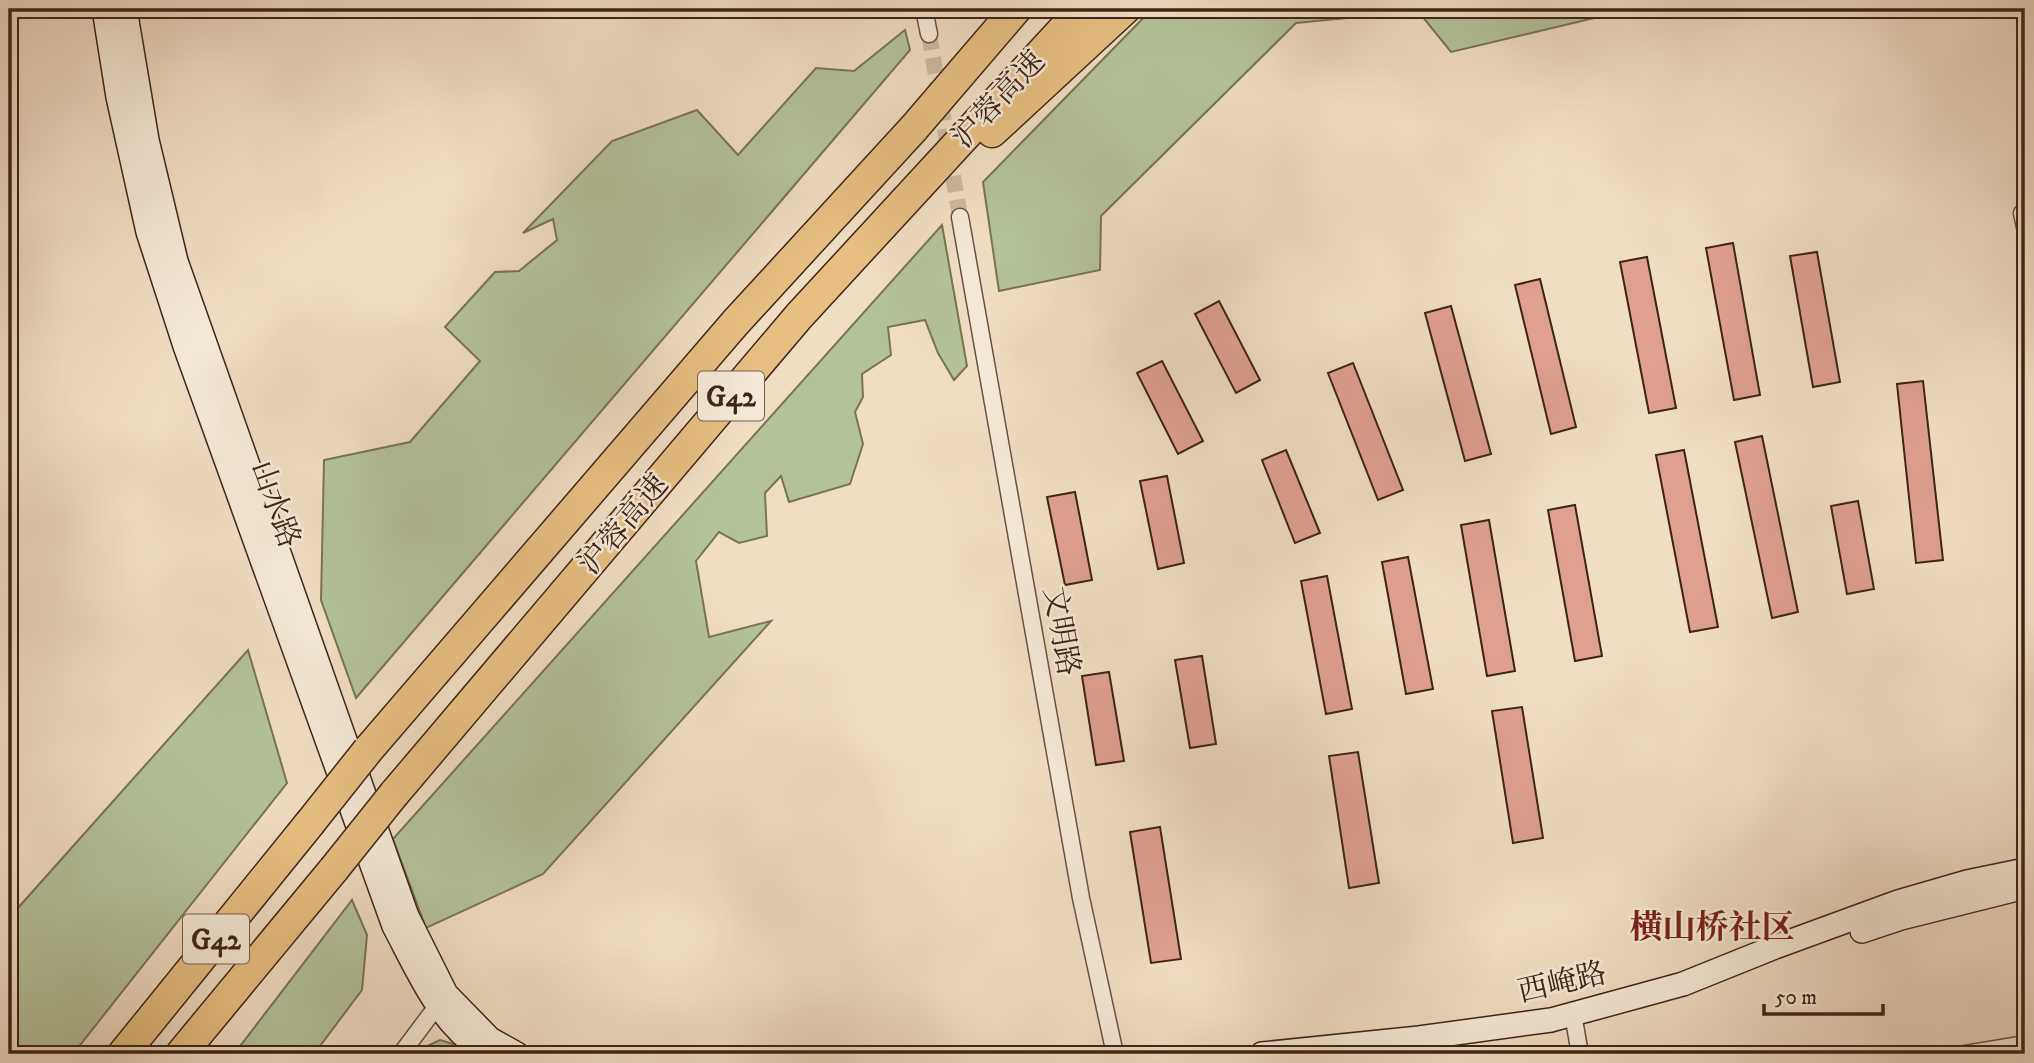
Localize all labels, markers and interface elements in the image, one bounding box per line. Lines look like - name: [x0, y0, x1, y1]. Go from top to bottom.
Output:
- street label: 沪蓉高速: [945, 44, 1054, 157]
- road number: G42: [698, 372, 764, 420]
- street label: 山水路: [242, 456, 307, 553]
- street label: 沪蓉高速: [571, 467, 677, 583]
- street label: 文明路: [1034, 584, 1087, 679]
- district label: 横山桥社区: [1630, 908, 1795, 949]
- road number: G42: [183, 914, 249, 964]
- street label: 西崦路: [1514, 955, 1610, 1012]
- scale bar: [1764, 972, 1884, 1016]
- text: 50 m: [1775, 985, 1817, 1011]

